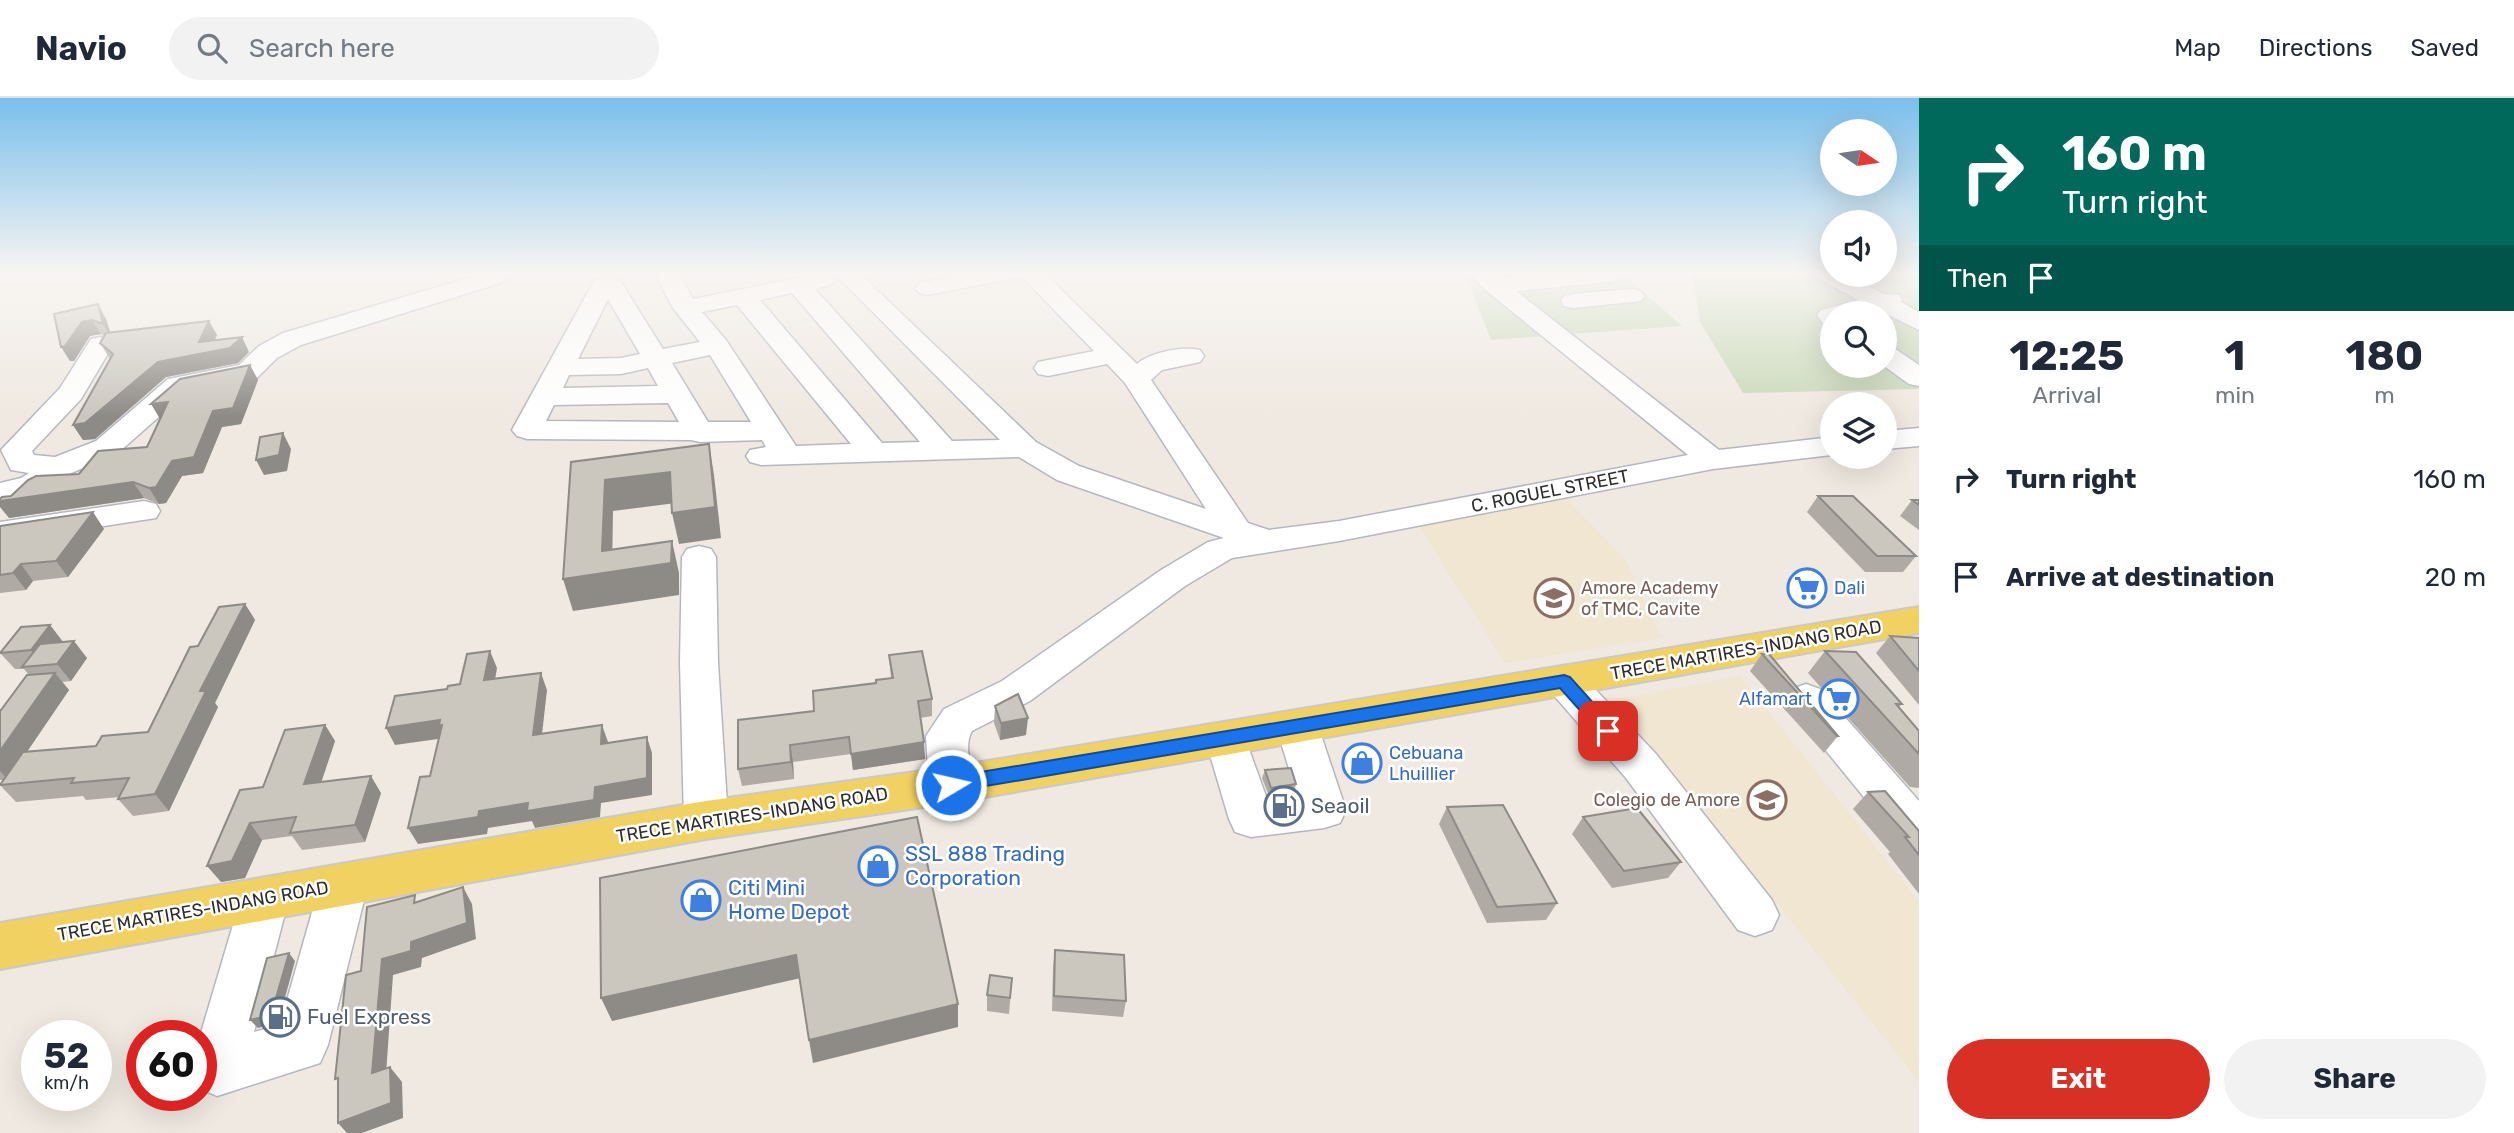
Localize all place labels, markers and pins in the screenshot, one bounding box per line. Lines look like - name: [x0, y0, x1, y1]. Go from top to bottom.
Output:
- supermarket icon: Dali: [1786, 567, 1828, 609]
- school or university icon: Amore Academy of TMC, Cavite: [1533, 577, 1575, 619]
- place label: Amore Academy of TMC, Cavite: [1581, 577, 1718, 620]
- place label: Dali: [1834, 577, 1865, 599]
- supermarket icon: Alfamart: [1818, 678, 1860, 720]
- place label: Alfamart: [1739, 688, 1812, 710]
- pin: [1578, 701, 1638, 761]
- shop icon: Cebuana Lhuillier: [1341, 742, 1383, 784]
- place label: Cebuana Lhuillier: [1389, 742, 1463, 785]
- school or university icon: Colegio de Amore: [1746, 779, 1788, 821]
- fuel station icon: Seaoil: [1263, 785, 1305, 827]
- place label: Colegio de Amore: [1594, 789, 1740, 811]
- place label: Seaoil: [1311, 793, 1370, 818]
- place label: SSL 888 Trading Corporation: [905, 841, 1065, 890]
- shop icon: SSL 888 Trading Corporation: [857, 845, 899, 887]
- place label: Citi Mini Home Depot: [728, 875, 850, 924]
- shop icon: Citi Mini Home Depot: [680, 879, 722, 921]
- fuel station icon: Fuel Express: [259, 996, 301, 1038]
- place label: Fuel Express: [307, 1004, 431, 1029]

